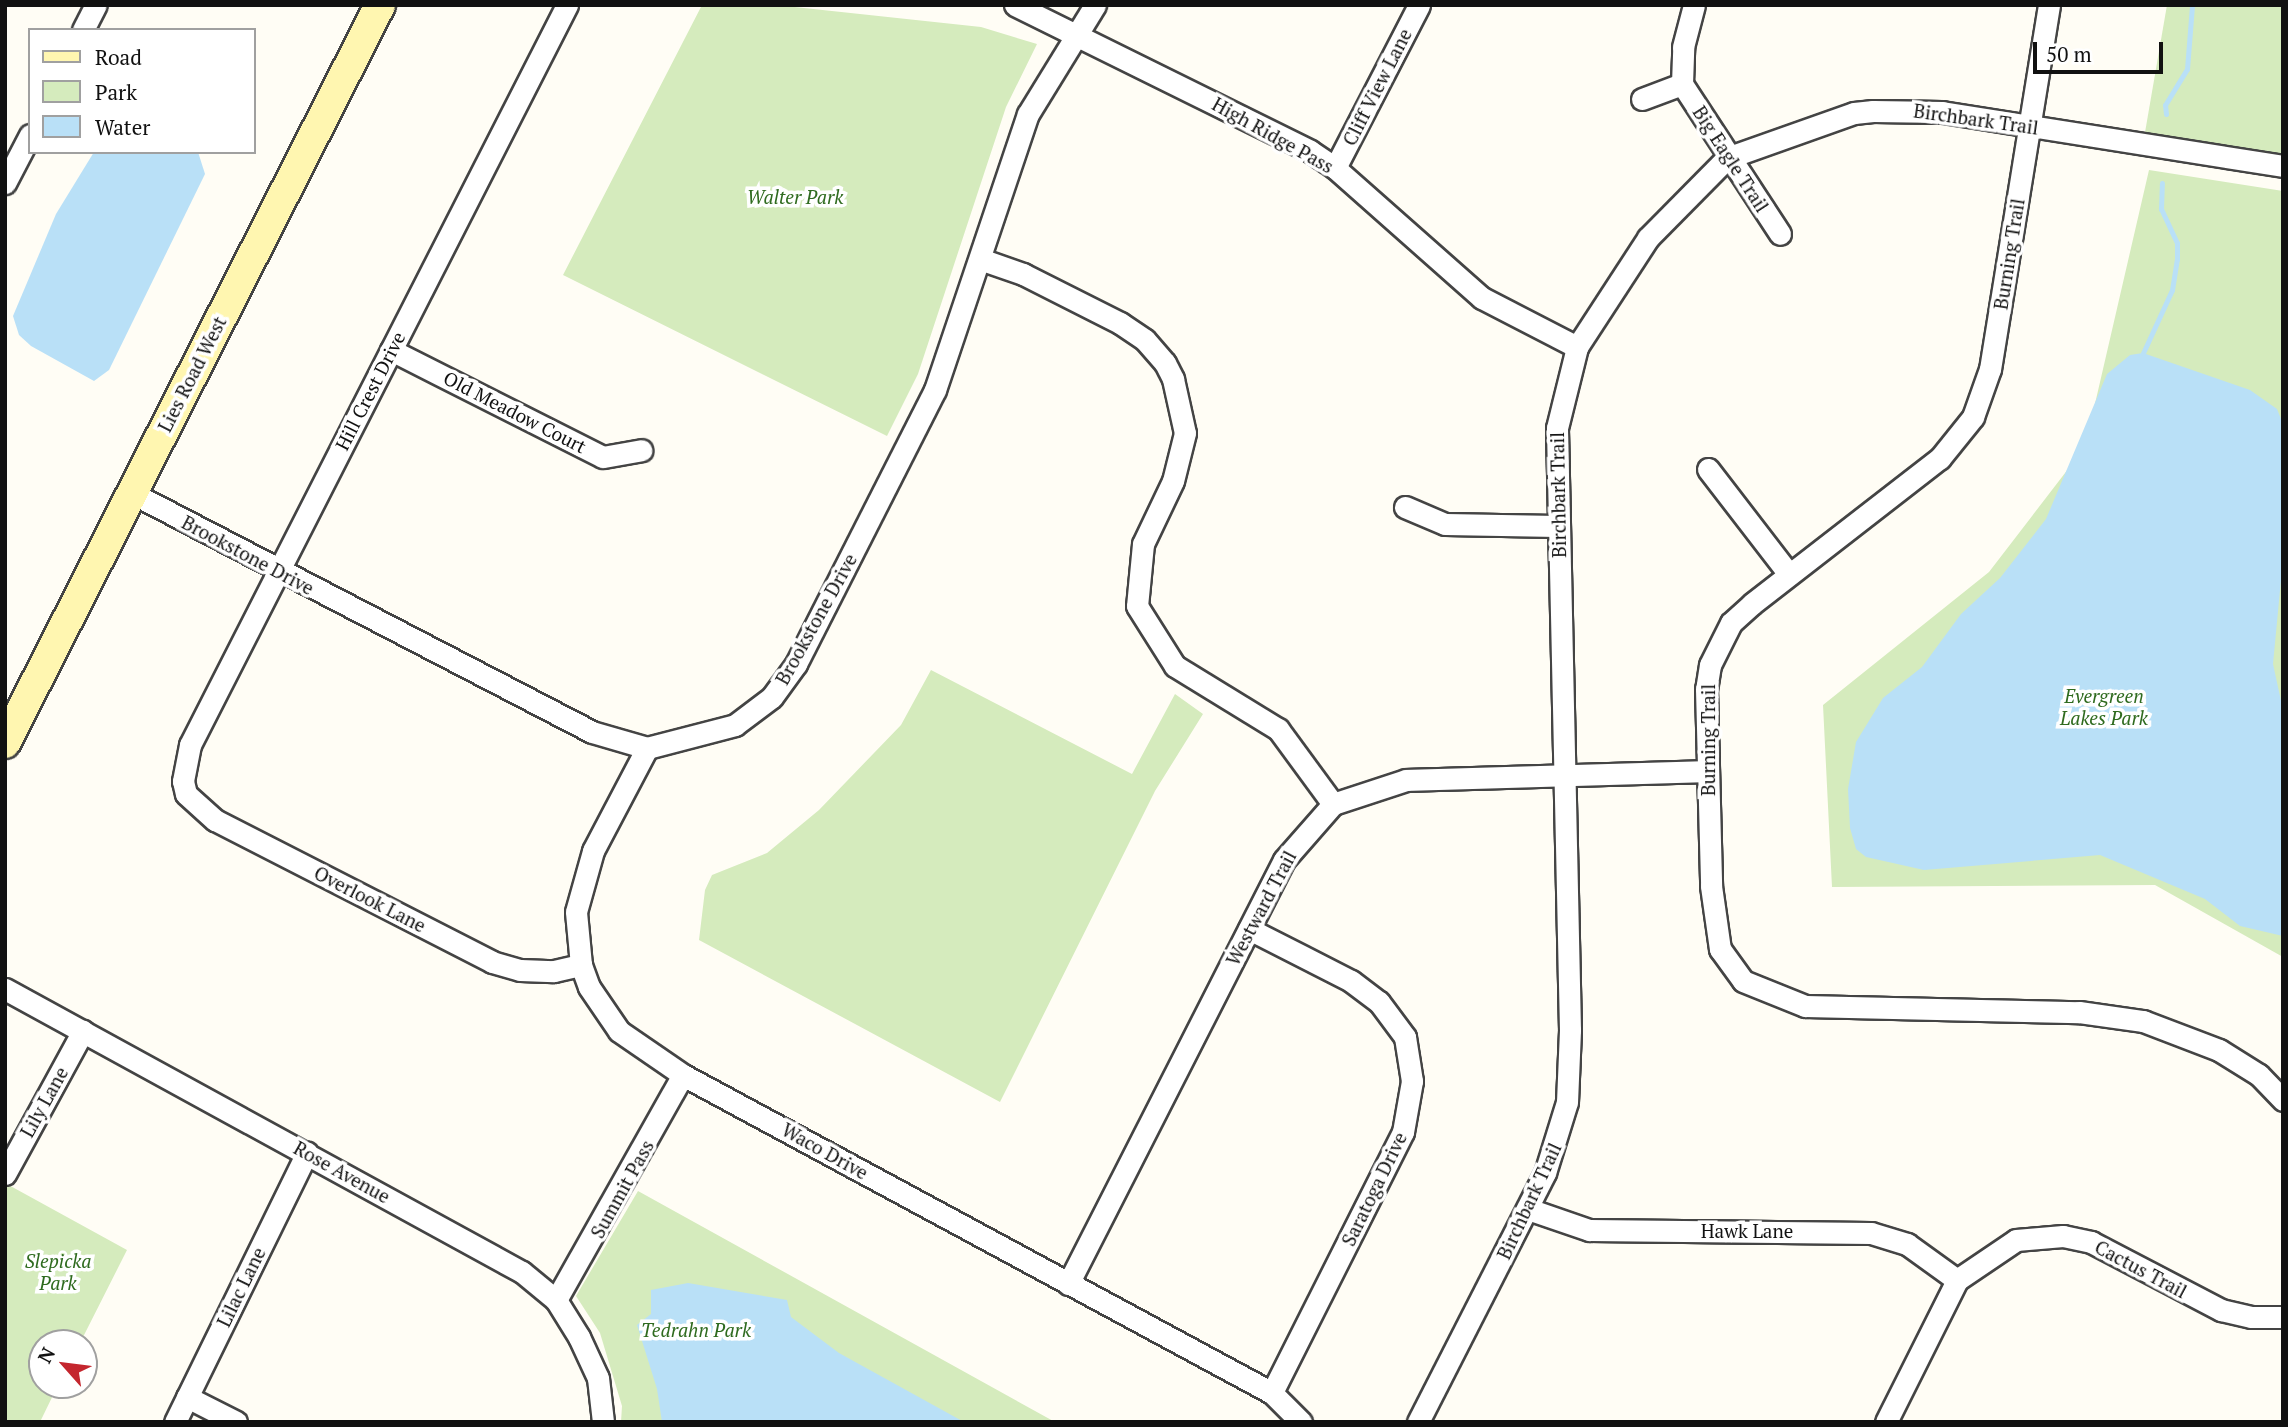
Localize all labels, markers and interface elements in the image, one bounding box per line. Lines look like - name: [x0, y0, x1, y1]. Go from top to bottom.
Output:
- street label: Cliff View Lane: [1338, 24, 1416, 150]
- legend: [28, 28, 256, 154]
- scale bar: [2036, 28, 2166, 72]
- text: 50 m: [2046, 40, 2092, 68]
- text: Road: [95, 43, 142, 71]
- text: Park: [95, 78, 137, 106]
- street label: High Ridge Pass: [1208, 92, 1338, 178]
- street label: Birchbark Trail: [1912, 99, 2040, 139]
- street label: Big Eagle Trail: [1688, 102, 1774, 216]
- text: Water: [95, 113, 150, 141]
- park label: Walter Park: [747, 186, 843, 208]
- street label: Burning Trail: [1989, 197, 2029, 311]
- street label: Lies Road West: [153, 312, 231, 436]
- street label: Hill Crest Drive: [330, 328, 410, 454]
- street label: Old Meadow Court: [440, 366, 590, 458]
- street label: Birchbark Trail: [1546, 432, 1570, 558]
- street label: Brookstone Drive: [178, 511, 318, 599]
- street label: Brookstone Drive: [771, 549, 861, 689]
- street label: Burning Trail: [1697, 684, 1719, 796]
- park label: Evergreen Lakes Park: [2060, 685, 2148, 729]
- street label: Westward Trail: [1221, 847, 1301, 969]
- street label: Overlook Lane: [310, 861, 430, 937]
- street label: Lily Lane: [15, 1063, 73, 1141]
- street label: Waco Drive: [778, 1118, 872, 1184]
- street label: Saratoga Drive: [1337, 1128, 1411, 1250]
- street label: Rose Avenue: [290, 1136, 394, 1208]
- street label: Summit Pass: [586, 1136, 658, 1242]
- street label: Birchbark Trail: [1492, 1139, 1566, 1263]
- street label: Hawk Lane: [1701, 1220, 1793, 1242]
- street label: Cactus Trail: [2091, 1235, 2191, 1303]
- street label: Lilac Lane: [212, 1243, 270, 1331]
- park label: Slepicka Park: [25, 1250, 91, 1294]
- park label: Tedrahn Park: [641, 1319, 751, 1341]
- north arrow: [28, 1329, 98, 1399]
- text: N: [31, 1343, 60, 1367]

